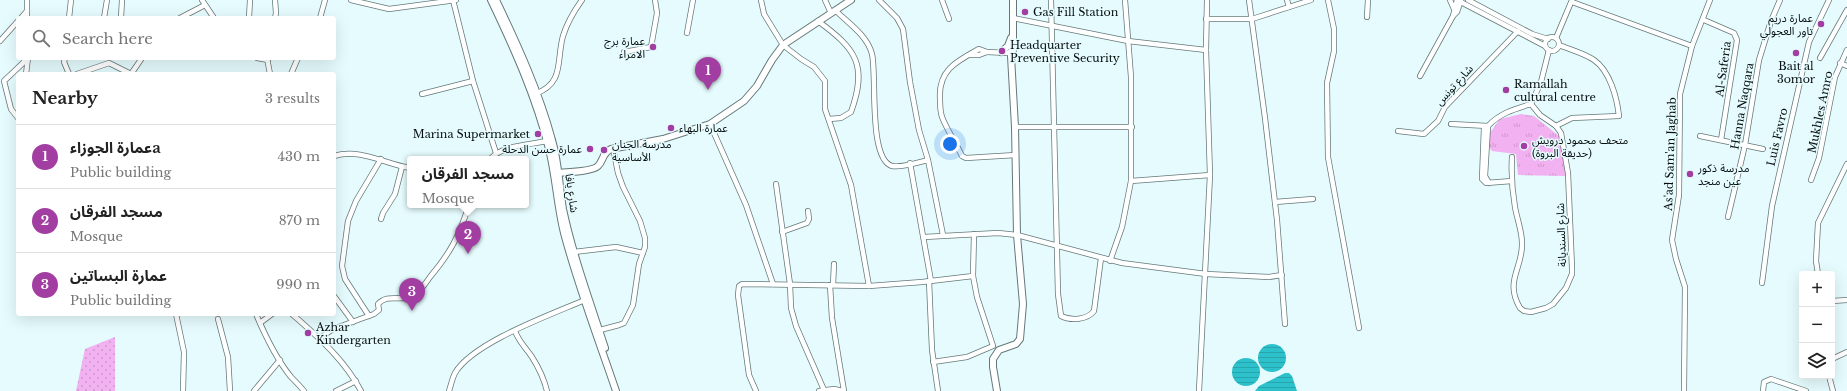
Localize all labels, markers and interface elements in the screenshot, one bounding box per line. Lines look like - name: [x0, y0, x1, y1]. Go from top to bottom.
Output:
- place label: Gas Fill Station: [1033, 5, 1119, 19]
- marker: Gas Fill Station: [1020, 7, 1030, 17]
- place label: عمارة دريم تاور العجولي: [1760, 11, 1813, 41]
- search box: [16, 16, 336, 60]
- marker: عمارة دريم تاور العجولي: [1816, 19, 1826, 29]
- icon: search: [30, 27, 52, 49]
- text: Search here: [62, 29, 153, 48]
- place label: عمارة برج الامراء: [604, 34, 645, 61]
- place label: Headquarter Preventive Security: [1010, 38, 1120, 65]
- street label: Al-Saferia: [1712, 39, 1734, 99]
- marker: عمارة برج الامراء: [648, 42, 658, 52]
- marker: Headquarter Preventive Security: [997, 46, 1007, 56]
- marker: Bait al 3omor: [1791, 48, 1801, 58]
- pin: 1: [695, 57, 721, 90]
- place label: Bait al 3omor: [1777, 59, 1816, 86]
- street label: شارع تونس: [1432, 61, 1477, 109]
- street label: Hanna Naqqara: [1727, 61, 1757, 151]
- street label: Mukhles Amro: [1804, 70, 1836, 154]
- place label: Ramallah cultural centre: [1514, 77, 1596, 104]
- marker: Ramallah cultural centre: [1501, 85, 1511, 95]
- text: Nearby: [32, 88, 98, 109]
- text: 3 results: [265, 90, 320, 107]
- street label: As'ad Sam'an Jaghab: [1661, 97, 1679, 212]
- street label: Luis Favro: [1764, 107, 1790, 167]
- place label: عمارة البهاء: [679, 121, 728, 135]
- marker: عمارة البهاء: [666, 123, 676, 133]
- place label: Marina Supermarket: [413, 127, 531, 141]
- marker: Marina Supermarket: [533, 129, 543, 139]
- place label: متحف محمود درويش (حديقة البروة): [1532, 133, 1629, 160]
- your location: [940, 134, 960, 154]
- place label: مدرسة الجنان الأساسية: [612, 137, 672, 164]
- text: عمارة الجوزاءa: [70, 138, 161, 157]
- marker: متحف محمود درويش (حديقة البروة): [1519, 141, 1529, 151]
- place label: عمارة حسن الدحلة: [502, 142, 582, 156]
- marker: عمارة حسن الدحلة: [585, 144, 595, 154]
- marker: مدرسة الجنان الأساسية: [599, 145, 609, 155]
- text: 1: [42, 148, 48, 165]
- text: 430 m: [277, 148, 320, 165]
- popup: [407, 156, 529, 208]
- place label: مدرسة ذكور عين منجد: [1697, 161, 1750, 188]
- text: Public building: [70, 164, 171, 181]
- text: مسجد الفرقان: [422, 164, 514, 183]
- marker: مدرسة ذكور عين منجد: [1685, 169, 1695, 179]
- street label: شارع يافا: [561, 173, 582, 214]
- text: Mosque: [422, 190, 475, 207]
- text: مسجد الفرقان: [70, 202, 163, 221]
- street label: شارع السنديانة: [1553, 202, 1570, 267]
- text: 2: [41, 212, 49, 229]
- text: 870 m: [279, 212, 320, 229]
- pin: 2: [455, 221, 481, 254]
- text: Mosque: [70, 228, 123, 245]
- text: عمارة البساتين: [70, 266, 167, 285]
- map controls: [1799, 271, 1835, 379]
- button: +: [1799, 271, 1835, 307]
- text: 3: [41, 276, 49, 293]
- text: 990 m: [276, 276, 320, 293]
- pin: 3: [399, 278, 425, 311]
- text: Public building: [70, 292, 171, 309]
- button: −: [1799, 307, 1835, 343]
- place label: Azhar Kindergarten: [315, 320, 391, 347]
- marker: Azhar Kindergarten: [303, 328, 313, 338]
- button: layers: [1799, 343, 1835, 379]

